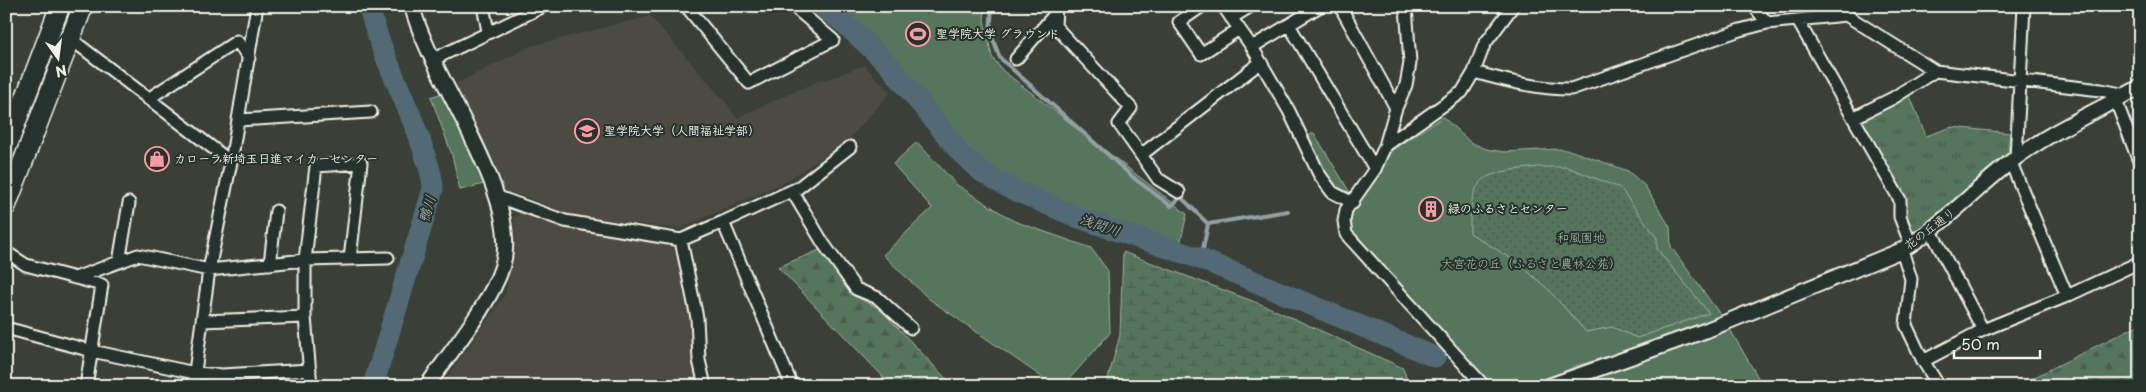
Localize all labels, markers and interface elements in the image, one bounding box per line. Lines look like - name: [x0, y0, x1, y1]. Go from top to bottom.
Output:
- sports icon: 聖学院大学 グラウンド: [905, 21, 931, 47]
- place label: 聖学院大学 グラウンド: [936, 24, 1060, 42]
- north arrow: [32, 32, 82, 82]
- text: N: [53, 60, 69, 83]
- school or university icon: 聖学院大学（人間福祉学部）: [574, 118, 600, 144]
- place label: 聖学院大学（人間福祉学部）: [604, 121, 760, 139]
- shop icon: カローラ新埼玉日進マイカーセンター: [144, 146, 170, 172]
- place label: カローラ新埼玉日進マイカーセンター: [174, 149, 378, 167]
- water label: 鴨川: [412, 192, 441, 225]
- building icon: 緑のふるさとセンター: [1418, 196, 1444, 222]
- place label: 緑のふるさとセンター: [1448, 199, 1568, 217]
- street label: 花の丘通り: [1900, 203, 1959, 253]
- water label: 浅間川: [1077, 208, 1123, 241]
- park label: 和風園地: [1557, 228, 1605, 246]
- park label: 大宮花の丘（ふるさと農林公苑）: [1441, 254, 1621, 272]
- scale bar: [1954, 327, 2040, 359]
- text: 50 m: [1961, 332, 2000, 355]

